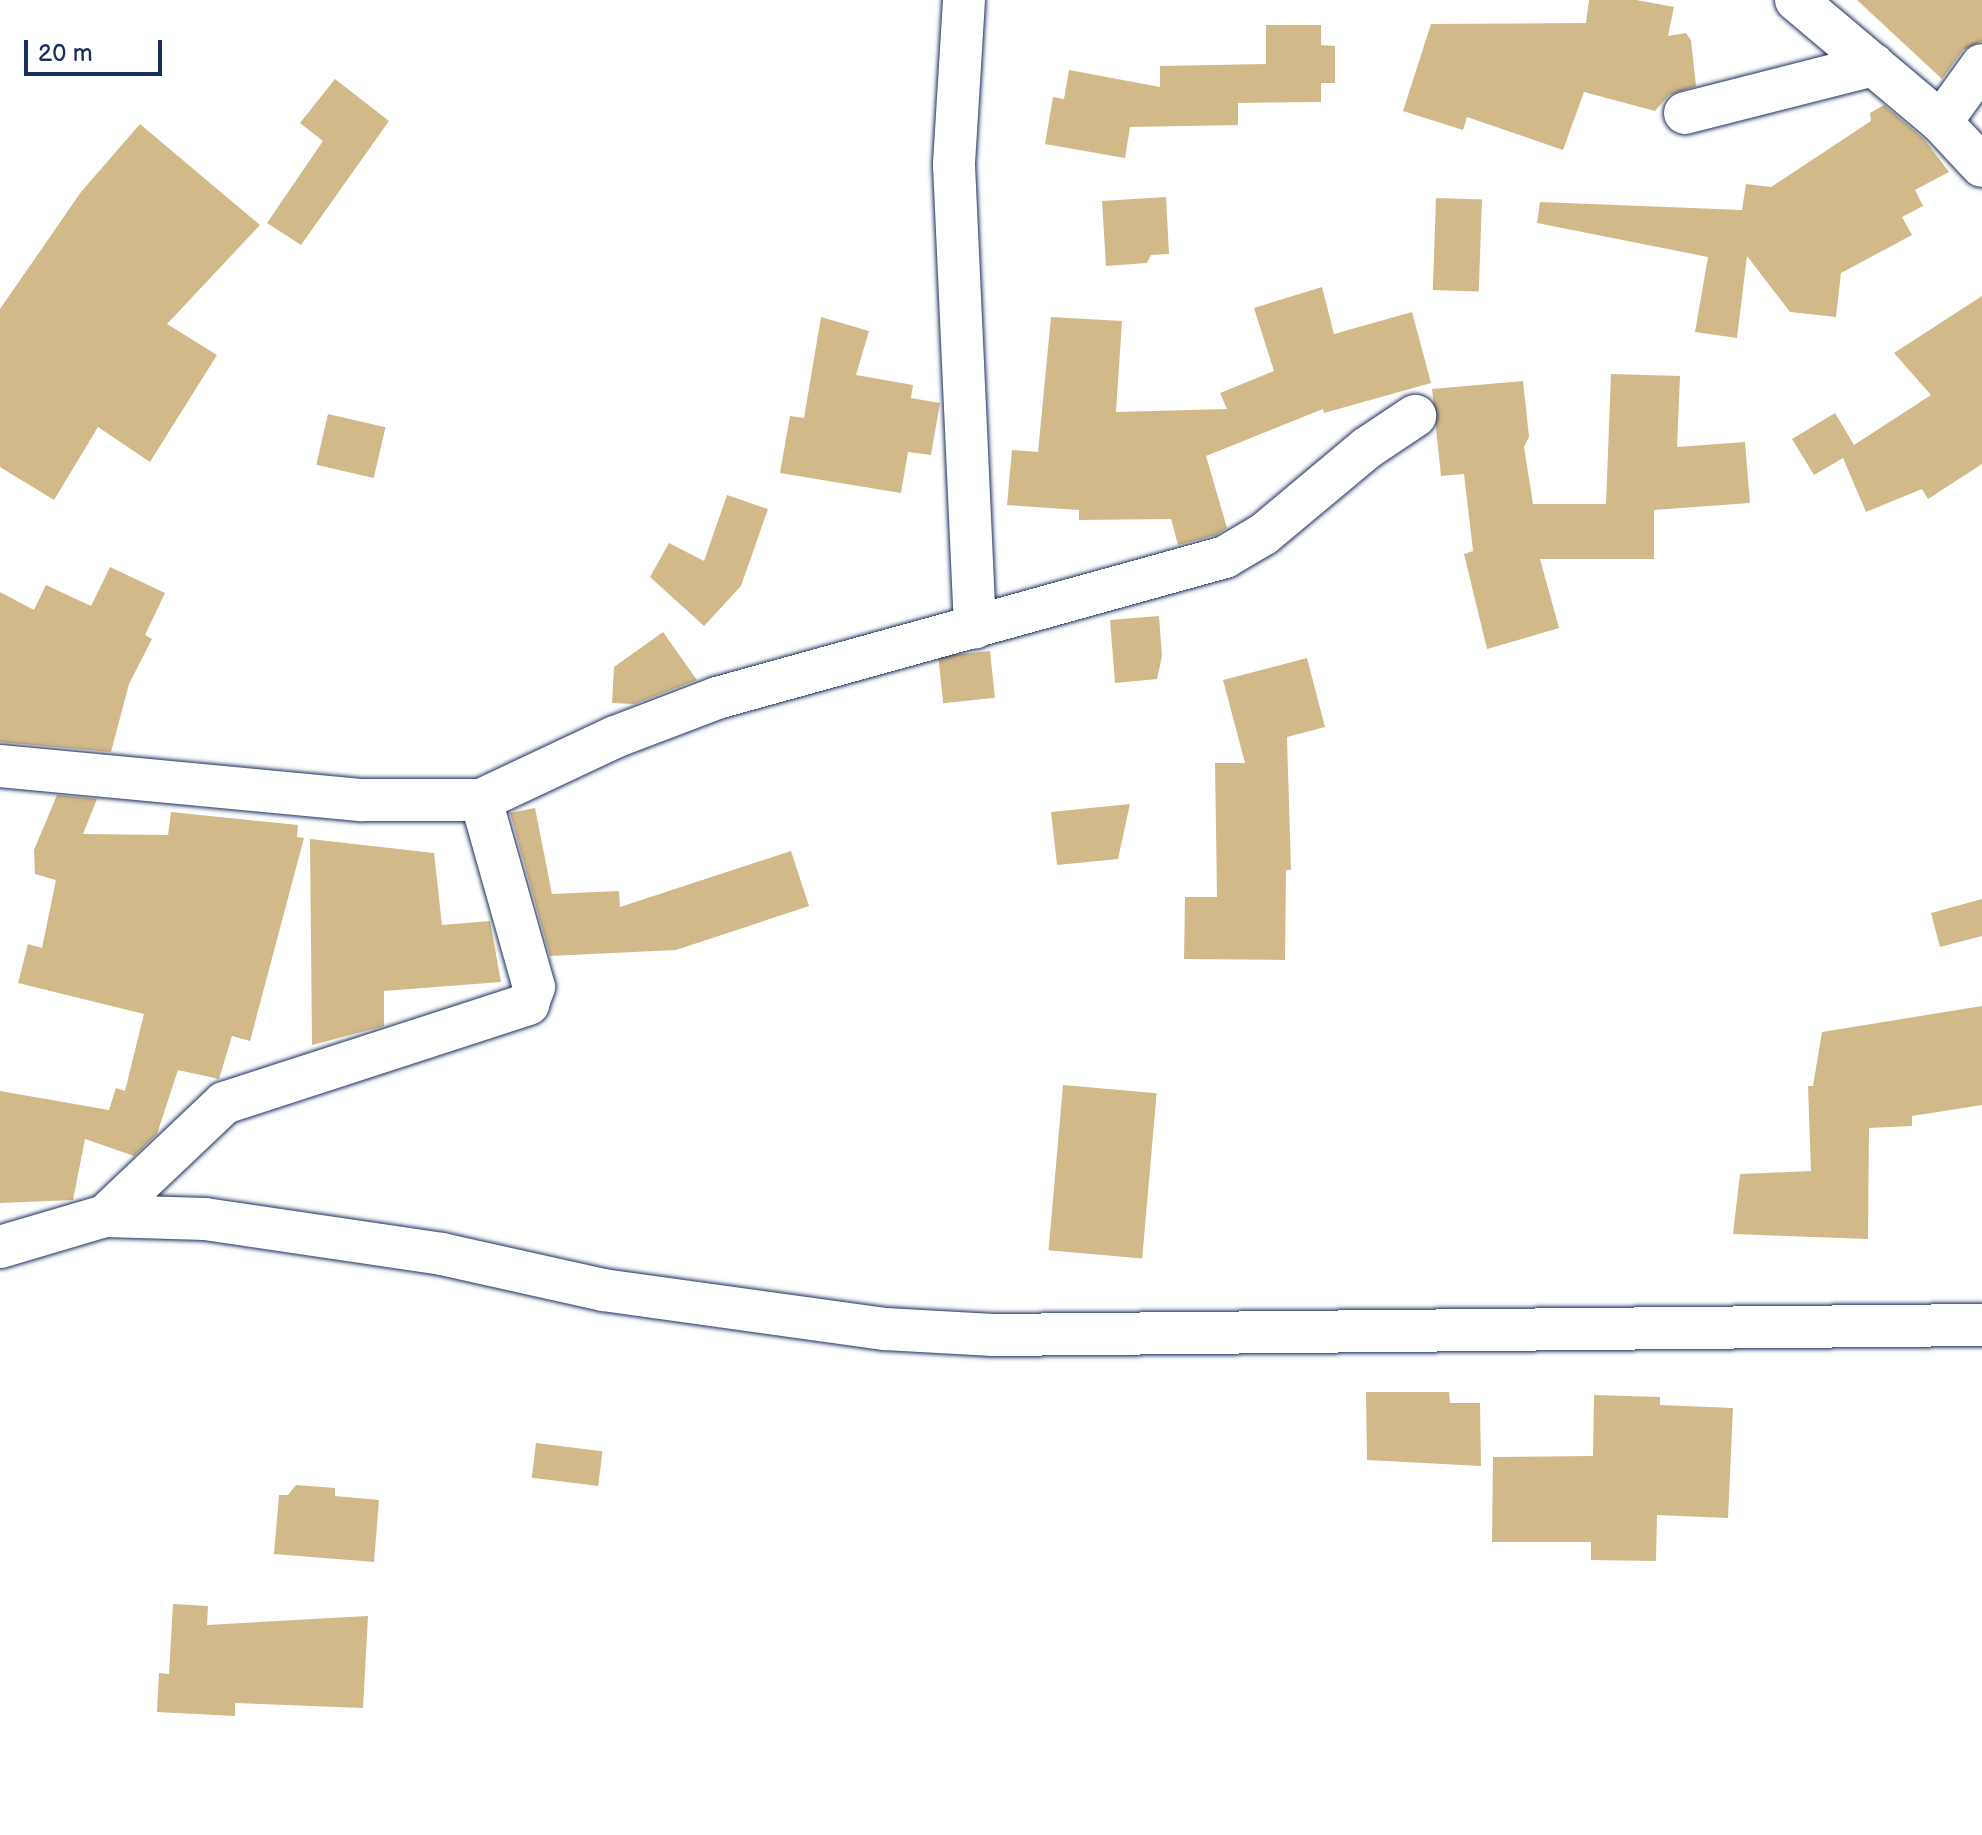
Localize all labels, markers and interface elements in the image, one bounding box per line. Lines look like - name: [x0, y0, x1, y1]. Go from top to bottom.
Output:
- scale bar: [28, 24, 166, 74]
- text: 20 m: [38, 39, 93, 68]

